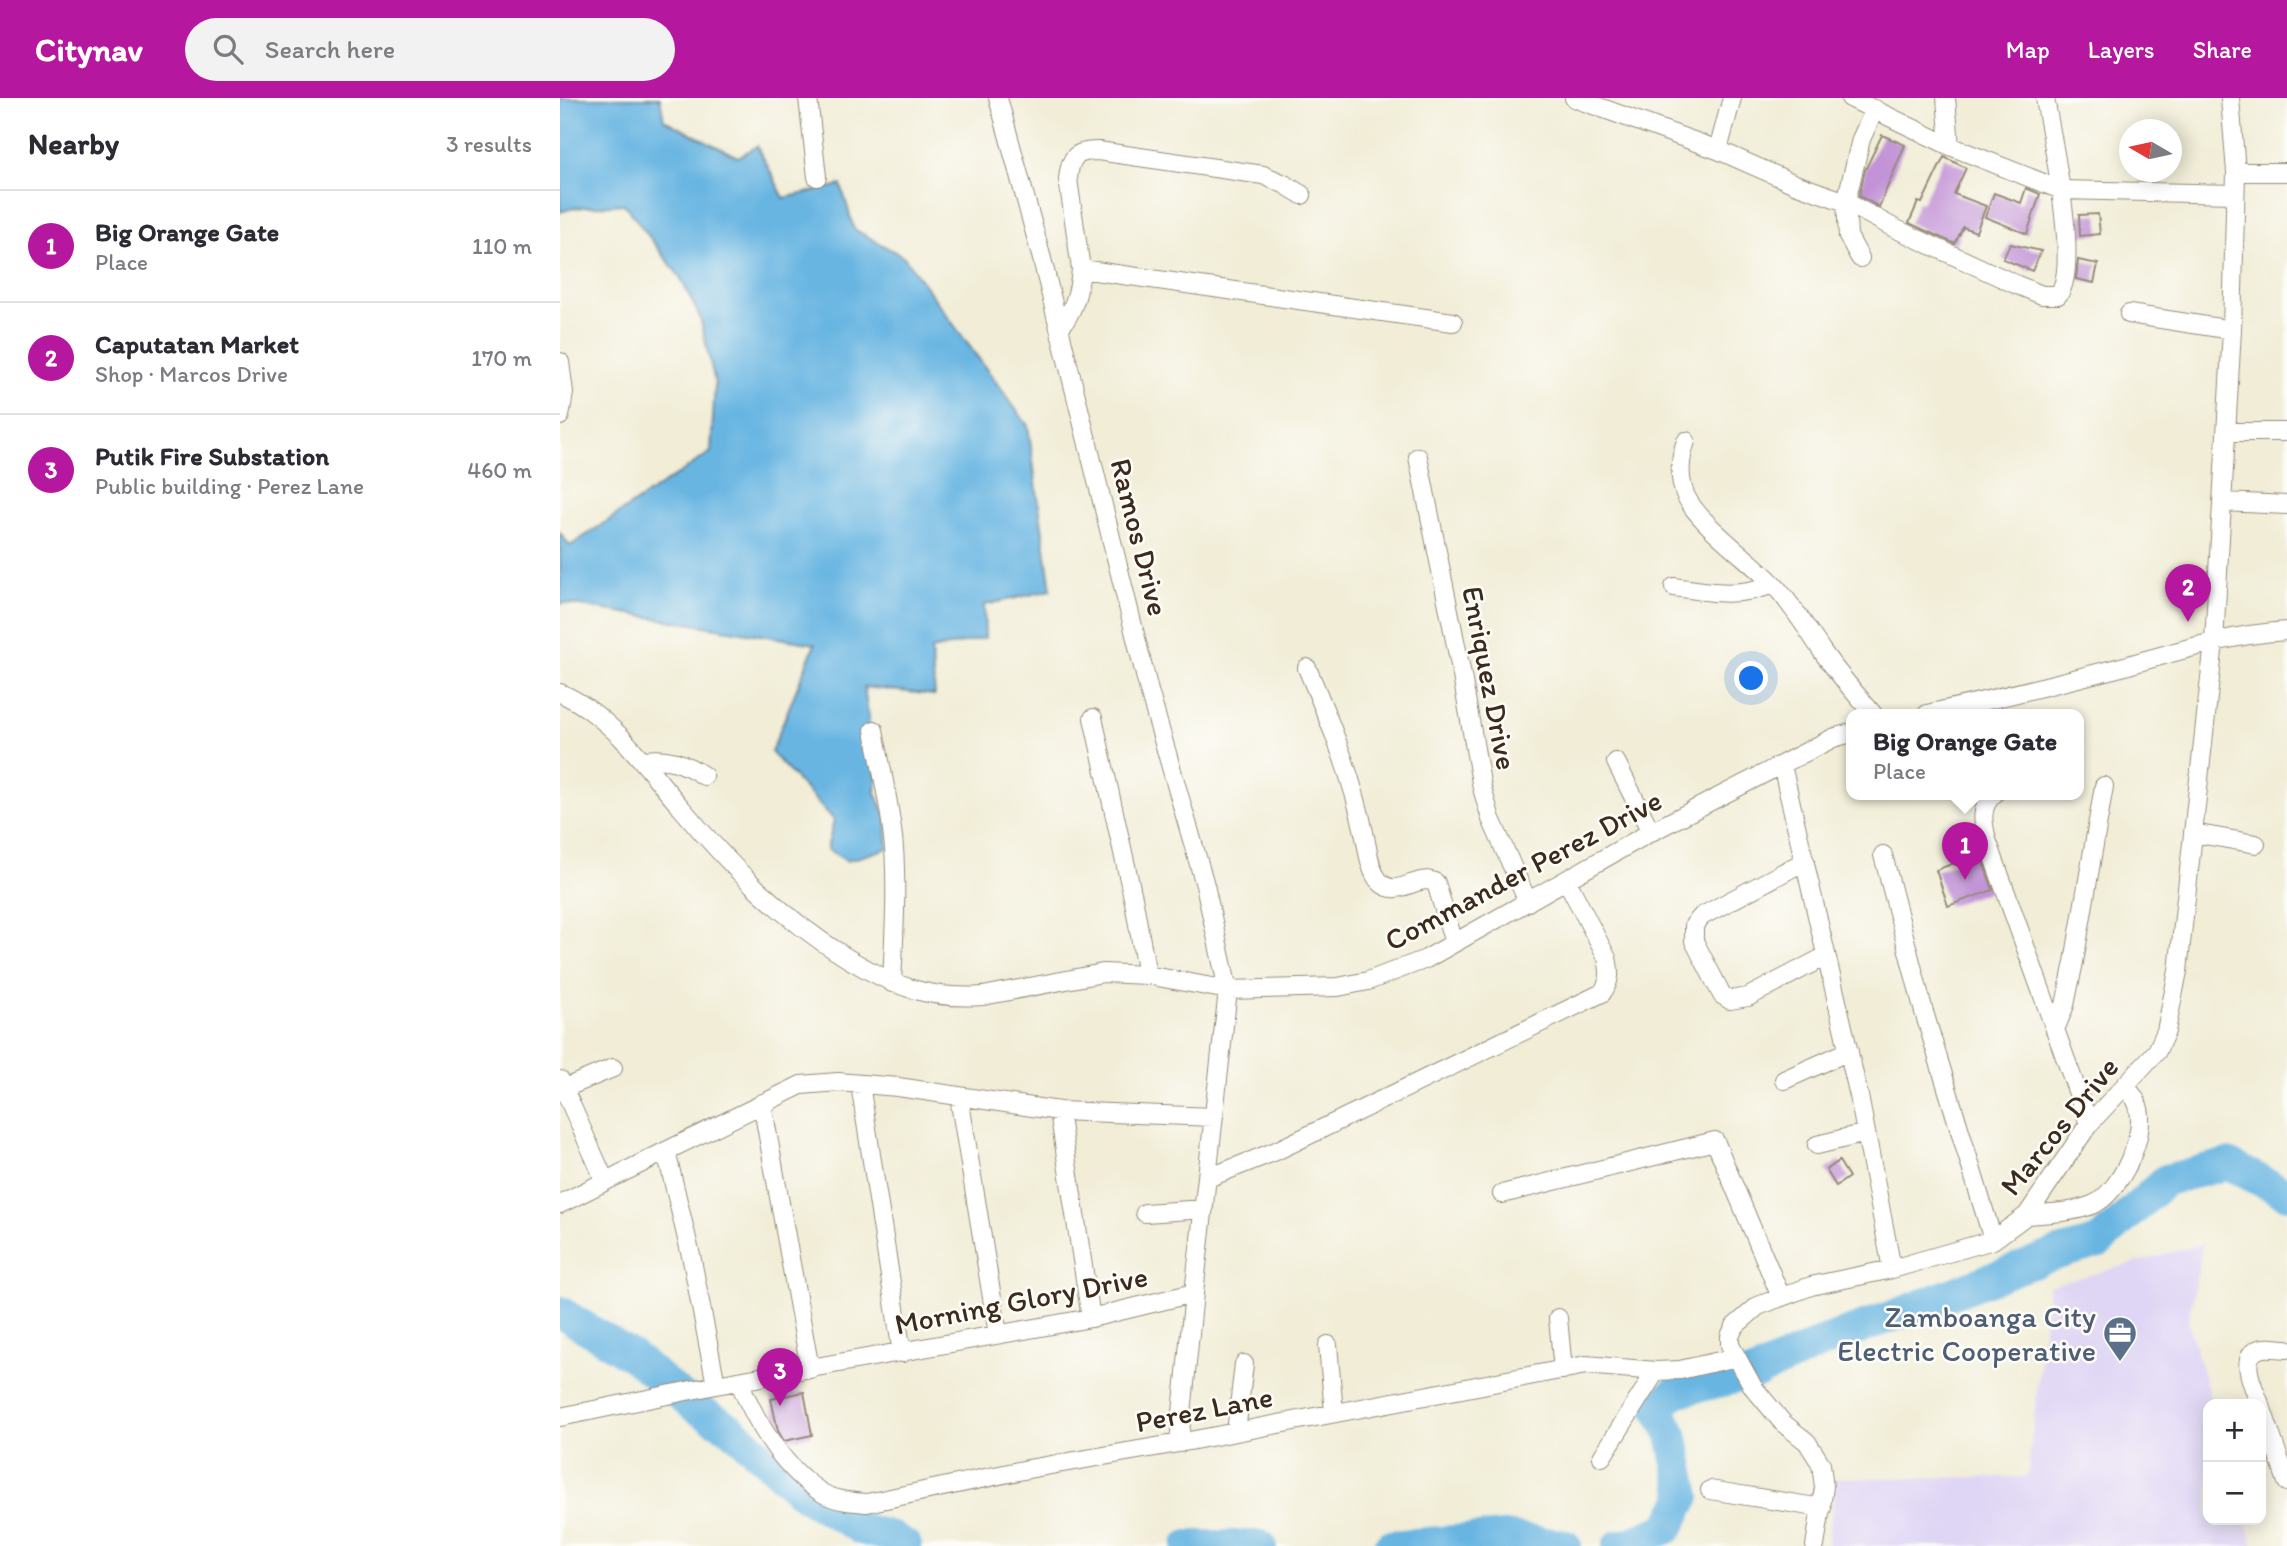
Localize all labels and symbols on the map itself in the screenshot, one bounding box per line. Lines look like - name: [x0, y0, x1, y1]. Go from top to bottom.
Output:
- north arrow: [2119, 119, 2182, 182]
- street label: Ramos Drive: [1103, 454, 1177, 620]
- pin: 2: [2165, 564, 2211, 622]
- street label: Enriquez Drive: [1454, 583, 1526, 773]
- your location: [1734, 661, 1768, 695]
- street label: Commander Perez Drive: [1378, 781, 1668, 959]
- pin: 1: [1942, 822, 1988, 880]
- street label: Marcos Drive: [1992, 1049, 2126, 1203]
- street label: Morning Glory Drive: [891, 1257, 1151, 1343]
- place label: Zamboanga City Electric Cooperative: [1837, 1298, 2096, 1369]
- office icon: Zamboanga City Electric Cooperative: [2101, 1314, 2139, 1363]
- pin: 3: [757, 1348, 803, 1406]
- street label: Perez Lane: [1132, 1378, 1276, 1440]

